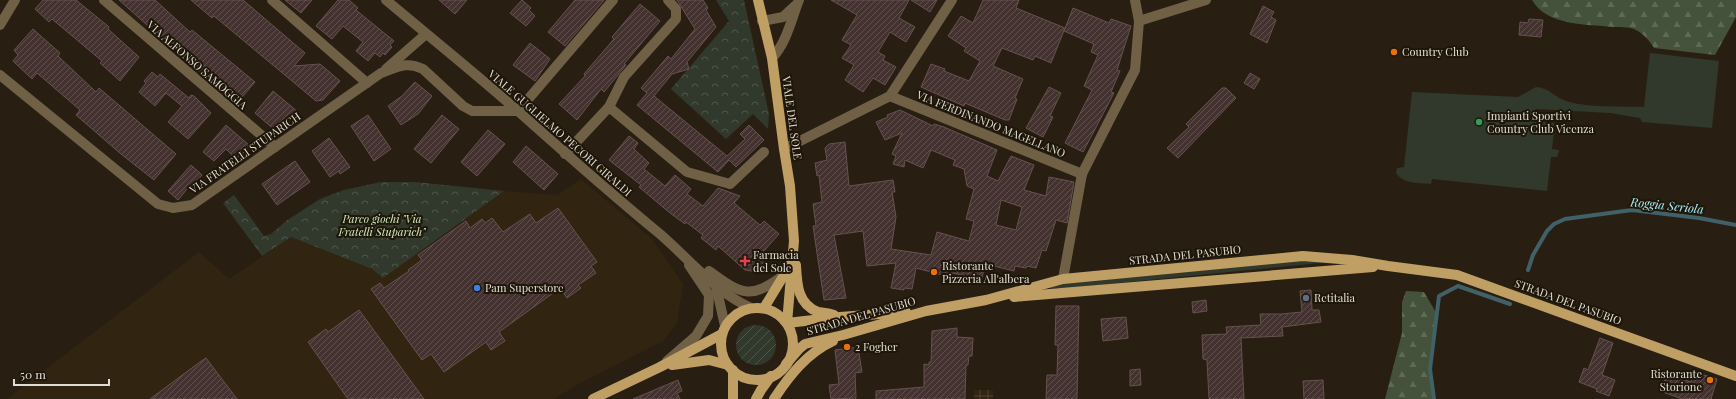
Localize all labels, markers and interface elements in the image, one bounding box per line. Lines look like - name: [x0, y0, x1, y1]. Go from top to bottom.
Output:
- street label: VIA ALFONSO SAMOGGIA: [143, 16, 251, 112]
- place label: Country Club: [1402, 44, 1469, 59]
- marker: Country Club: [1389, 47, 1399, 57]
- street label: VIALE GUGLIELMO PECORI GIRALDI: [485, 65, 636, 199]
- street label: VIALE DEL SOLE: [779, 74, 806, 161]
- street label: VIA FERDINANDO MAGELLANO: [914, 86, 1068, 160]
- street label: VIA FRATELLI STUPARICH: [185, 108, 303, 197]
- place label: Impianti Sportivi Country Club Vicenza: [1487, 108, 1595, 136]
- marker: Impianti Sportivi Country Club Vicenza: [1474, 117, 1484, 127]
- water label: Roggia Seriola: [1629, 193, 1705, 217]
- park label: Parco giochi "Via Fratelli Stuparich": [338, 211, 426, 239]
- street label: STRADA DEL PASUBIO: [1128, 241, 1242, 268]
- place label: Farmacia del Sole: [753, 247, 799, 275]
- marker: Farmacia del Sole: [740, 256, 750, 266]
- place label: Ristorante Pizzeria All'albera: [942, 258, 1030, 286]
- marker: Ristorante Pizzeria All'albera: [929, 267, 939, 277]
- street label: STRADA DEL PASUBIO: [1513, 275, 1624, 328]
- place label: Pam Superstore: [485, 280, 564, 295]
- marker: Pam Superstore: [472, 283, 482, 293]
- place label: Retitalia: [1314, 290, 1356, 305]
- street label: STRADA DEL PASUBIO: [805, 293, 917, 338]
- marker: Retitalia: [1301, 293, 1311, 303]
- place label: 2 Fogher: [855, 339, 898, 354]
- marker: 2 Fogher: [842, 342, 852, 352]
- scale bar: [14, 361, 109, 387]
- text: 50 m: [20, 366, 46, 382]
- place label: Ristorante Storione: [1650, 366, 1702, 394]
- marker: Ristorante Storione: [1705, 375, 1715, 385]

